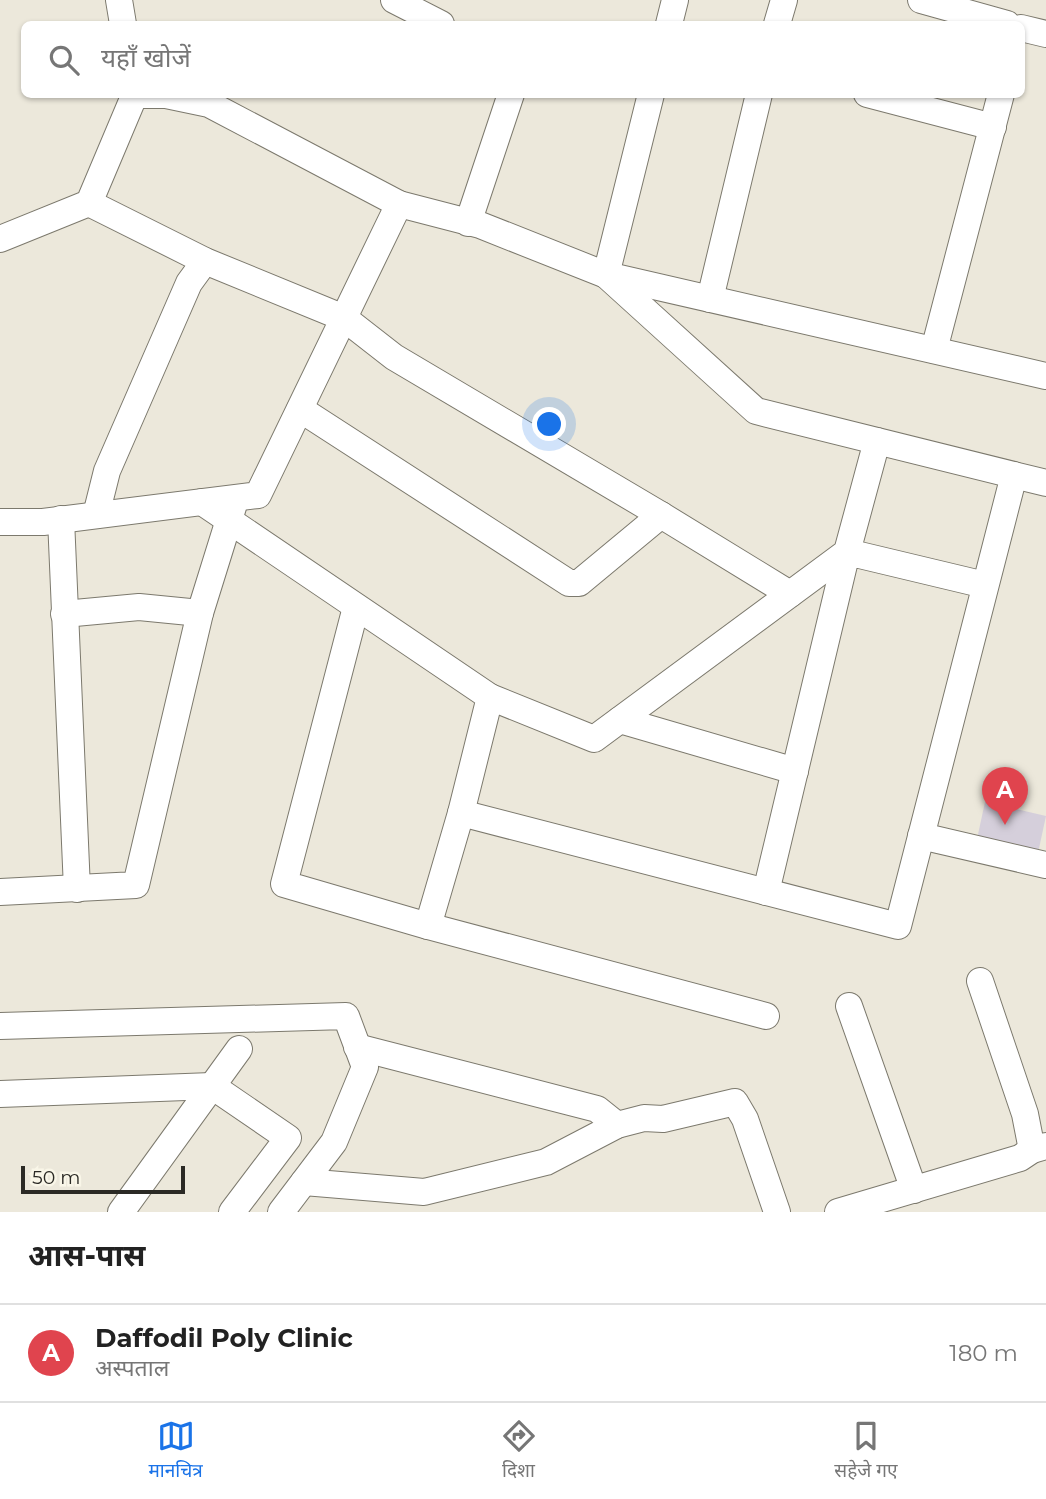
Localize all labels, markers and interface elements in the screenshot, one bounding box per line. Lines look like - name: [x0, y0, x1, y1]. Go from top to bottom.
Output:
- search box: [21, 21, 1025, 98]
- icon: search: [45, 41, 83, 79]
- text: यहाँ खोजें: [101, 42, 191, 74]
- your location: [532, 407, 566, 441]
- pin: A: [982, 767, 1028, 825]
- scale bar: [21, 1163, 186, 1195]
- text: 50 m: [32, 1166, 80, 1189]
- text: आस-पास: [28, 1237, 146, 1274]
- text: Daffodil Poly Clinic: [95, 1322, 353, 1354]
- text: A: [42, 1339, 60, 1367]
- text: 180 m: [949, 1339, 1018, 1367]
- text: अस्पताल: [95, 1354, 169, 1382]
- tab: मानचित्र: [148, 1417, 203, 1485]
- tab: दिशा: [500, 1417, 538, 1485]
- tab: सहेजे गए: [834, 1417, 898, 1485]

